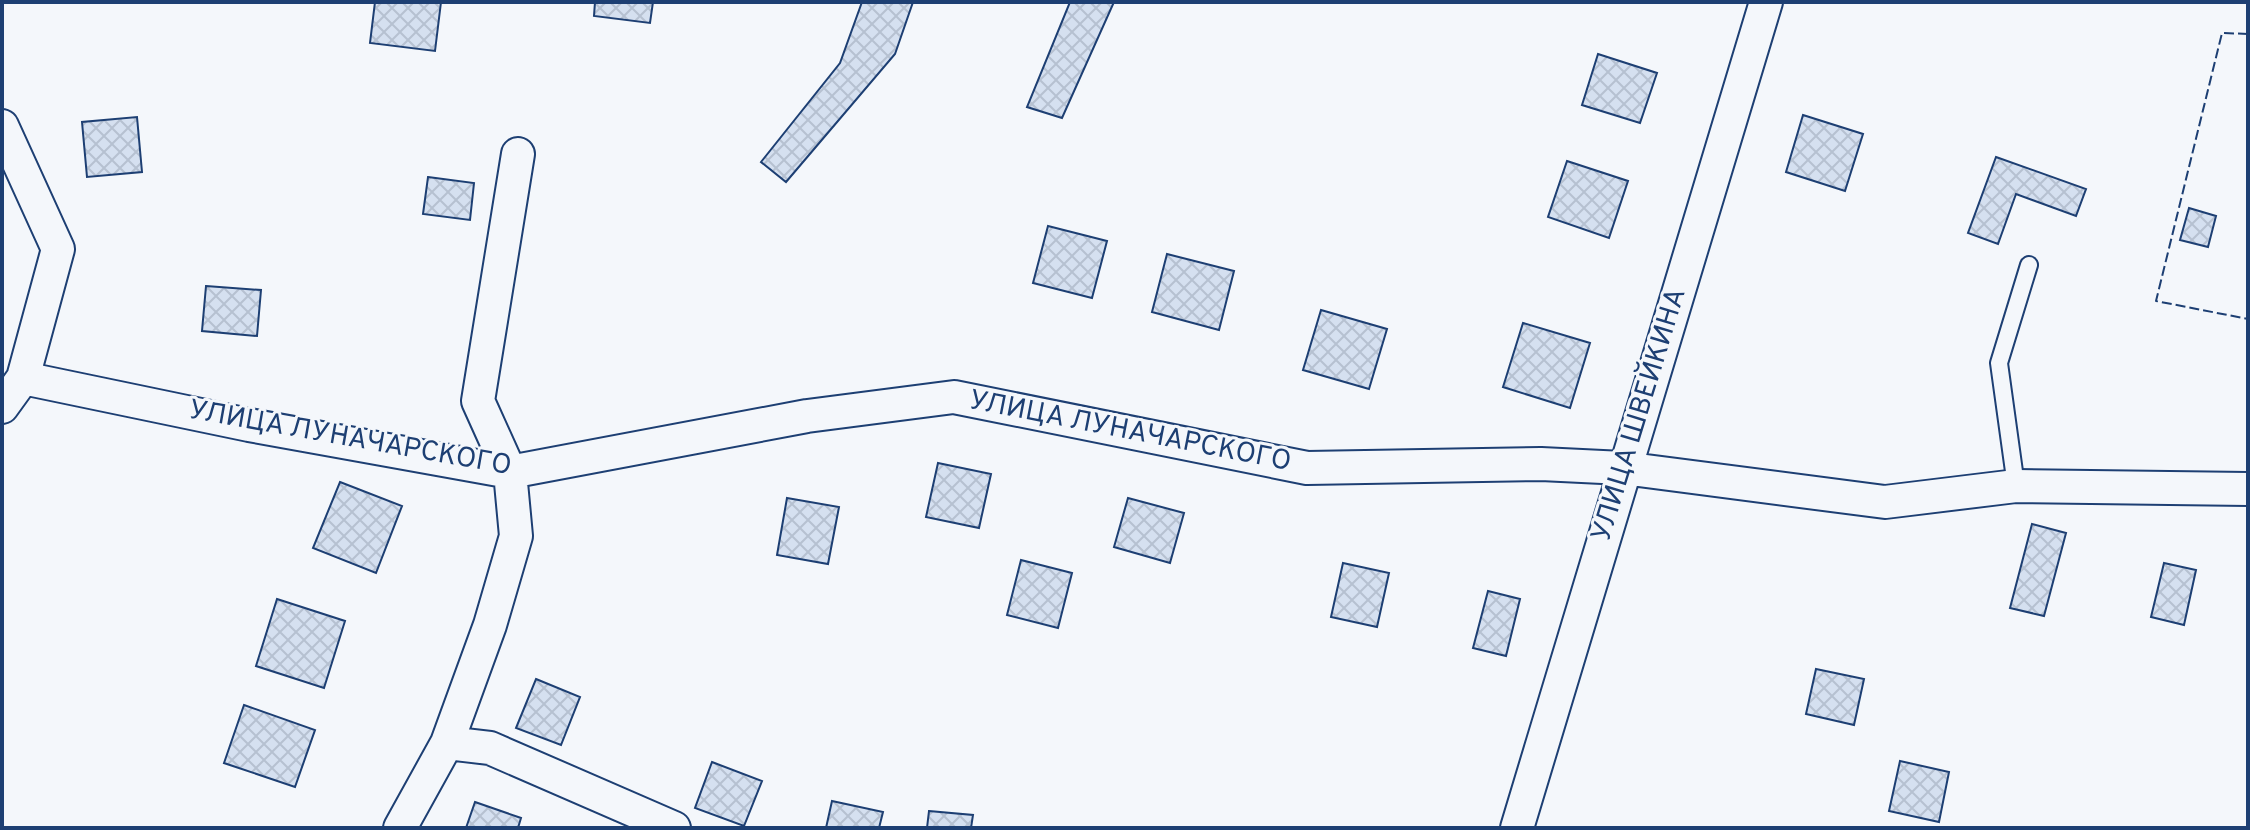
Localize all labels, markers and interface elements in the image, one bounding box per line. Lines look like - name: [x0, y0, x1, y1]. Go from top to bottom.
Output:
- street label: УЛИЦА ШВЕЙКИНА: [1582, 284, 1696, 546]
- street label: УЛИЦА ЛУНАЧАРСКОГО: [966, 383, 1294, 481]
- street label: УЛИЦА ЛУНАЧАРСКОГО: [186, 393, 514, 485]

